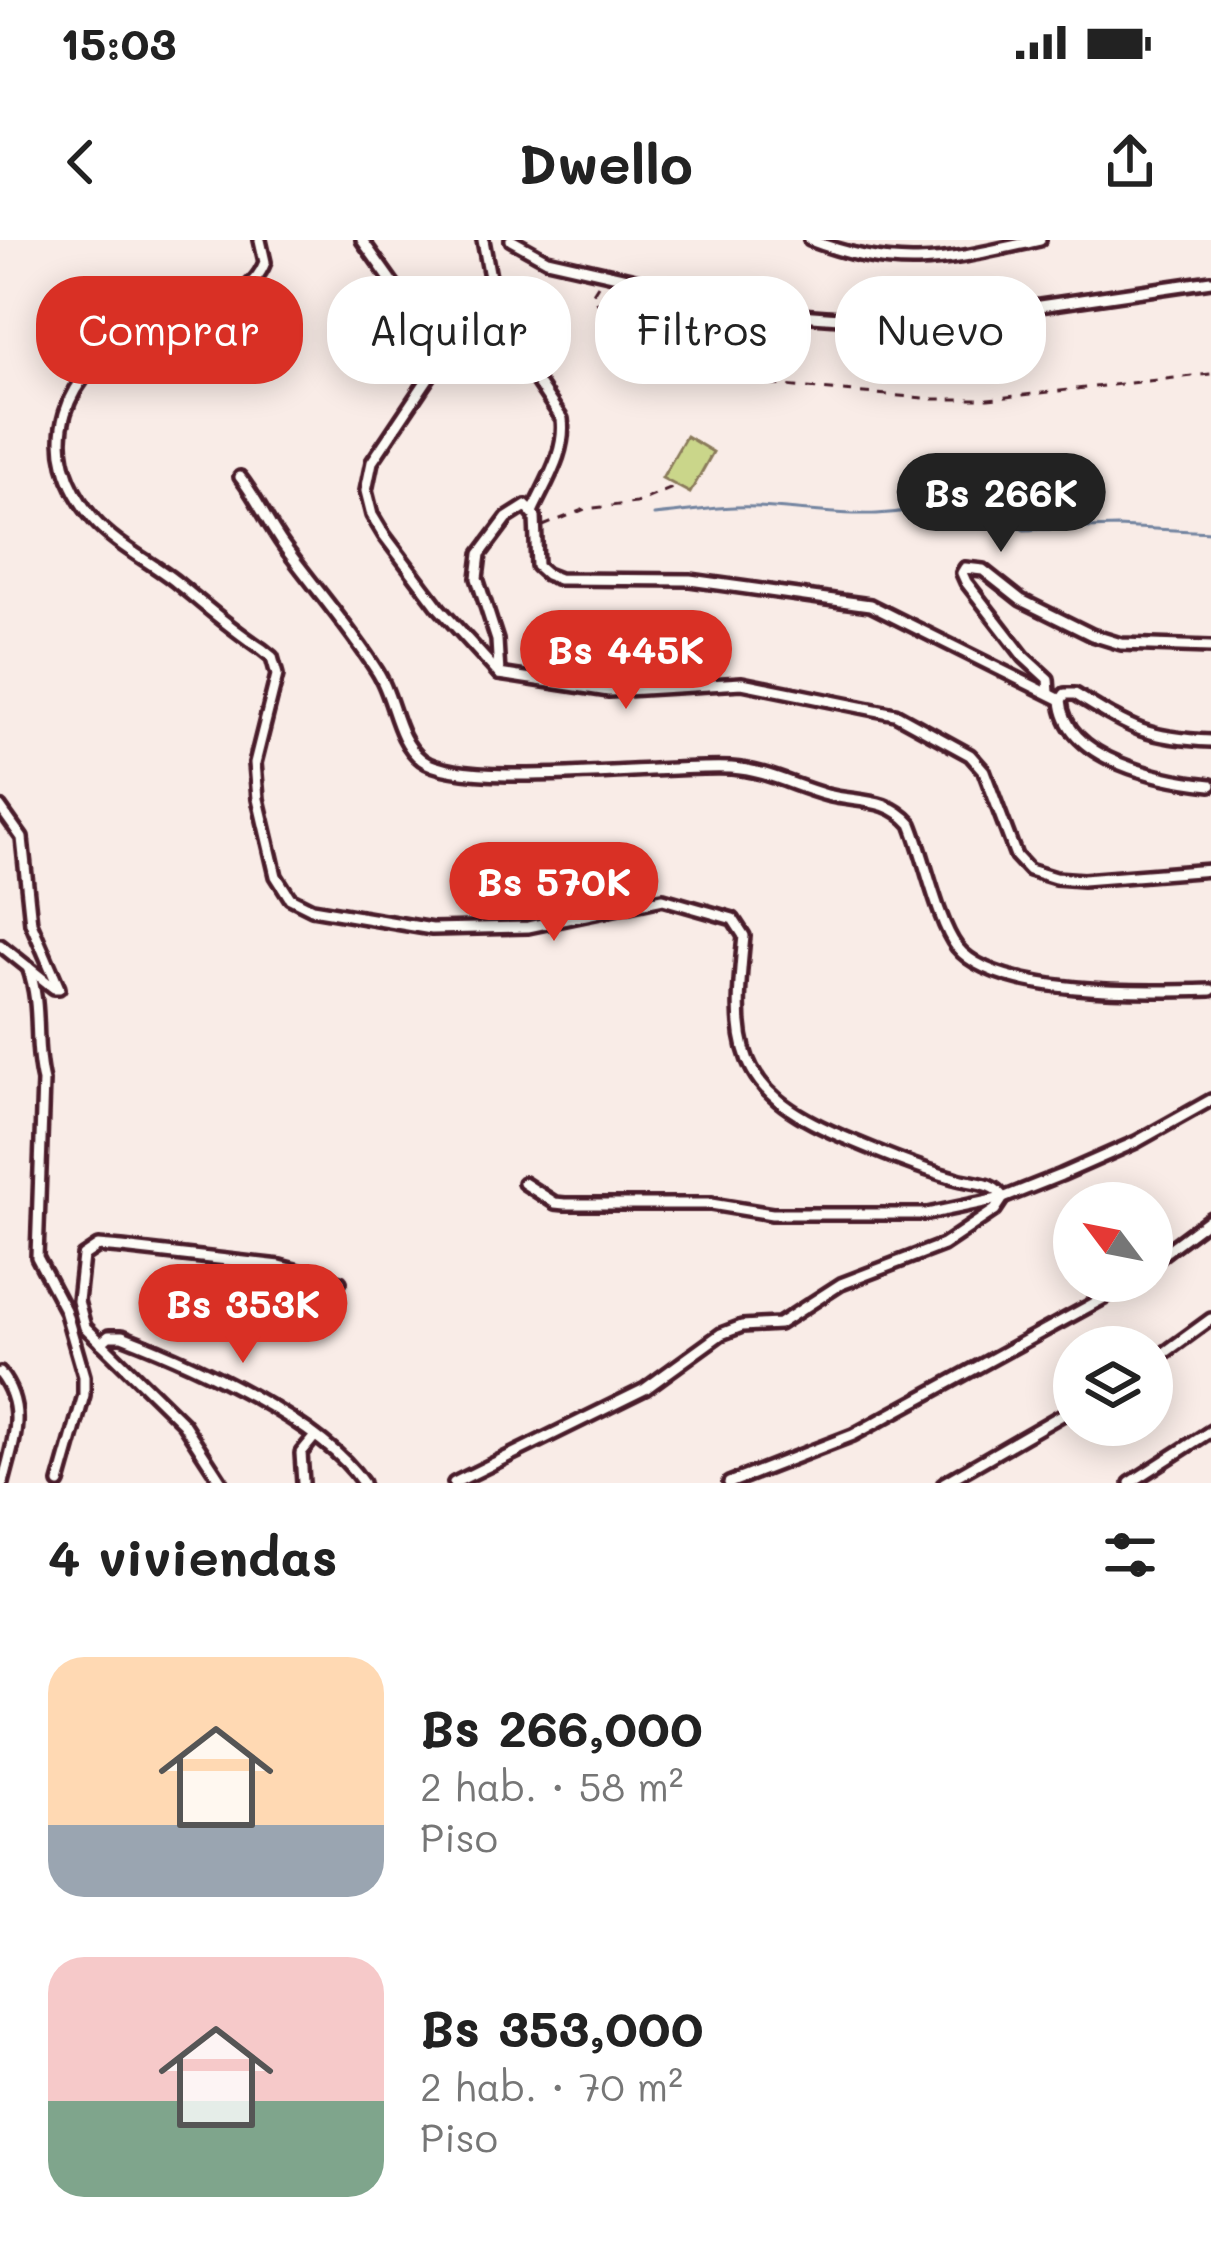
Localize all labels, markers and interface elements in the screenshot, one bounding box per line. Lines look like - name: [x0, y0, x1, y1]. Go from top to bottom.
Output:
- text: 15:03: [60, 13, 176, 71]
- text: Dwello: [518, 127, 693, 198]
- icon: back: [48, 129, 114, 195]
- icon: share: [1097, 129, 1163, 195]
- chip: Comprar: [36, 276, 303, 384]
- chip: Alquilar: [327, 276, 571, 384]
- chip: Filtros: [595, 276, 811, 384]
- chip: Nuevo: [835, 276, 1046, 384]
- pin: Bs 266K: [890, 453, 1112, 555]
- text: Bs 266K: [924, 466, 1078, 517]
- pin: Bs 445K: [515, 610, 737, 712]
- text: Bs 445K: [547, 623, 705, 674]
- pin: Bs 570K: [443, 842, 665, 944]
- text: Bs 570K: [476, 855, 632, 906]
- north arrow: [1053, 1182, 1173, 1302]
- map controls: [1053, 1182, 1173, 1446]
- pin: Bs 353K: [132, 1264, 354, 1366]
- text: Bs 353K: [165, 1277, 321, 1328]
- button: layers: [1053, 1326, 1173, 1446]
- text: 4 viviendas: [48, 1522, 337, 1589]
- icon: filters: [1097, 1522, 1163, 1588]
- text: Bs 266,000: [420, 1693, 703, 1760]
- icon: home: [144, 1705, 288, 1849]
- text: 2 hab. · 58 m²: [420, 1760, 683, 1811]
- text: Piso: [420, 1811, 498, 1862]
- text: Bs 353,000: [420, 1993, 703, 2060]
- icon: home: [144, 2005, 288, 2149]
- text: 2 hab. · 70 m²: [420, 2060, 683, 2111]
- text: Piso: [420, 2111, 498, 2162]

